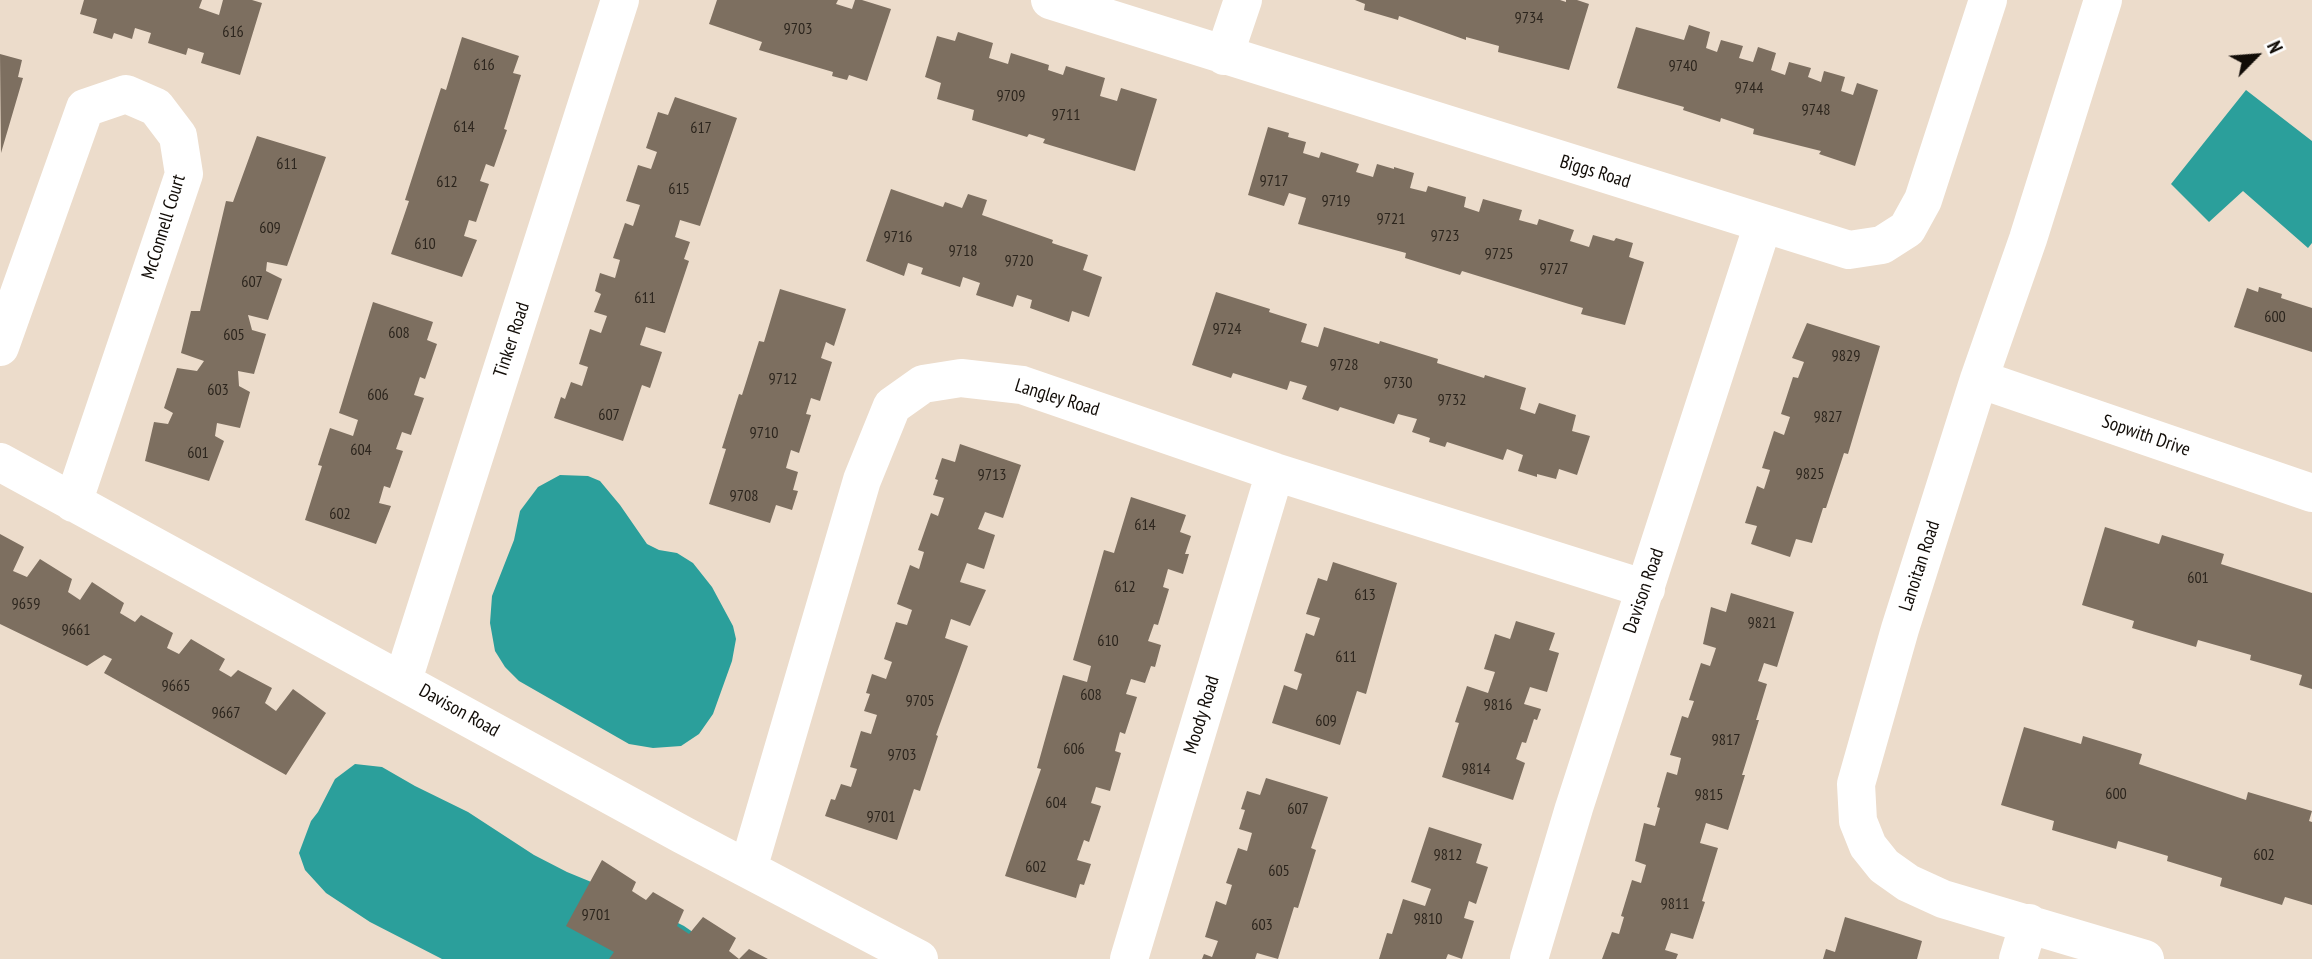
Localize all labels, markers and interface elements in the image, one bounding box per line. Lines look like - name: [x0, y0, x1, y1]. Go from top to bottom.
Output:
- house number: 9734: [1515, 8, 1543, 28]
- house number: 9703: [784, 19, 812, 39]
- north arrow: [2221, 21, 2291, 91]
- house number: 616: [222, 22, 244, 42]
- text: N: [2262, 37, 2288, 57]
- house number: 616: [473, 55, 495, 75]
- house number: 9740: [1669, 56, 1697, 76]
- house number: 9744: [1735, 78, 1763, 98]
- house number: 9709: [997, 86, 1025, 106]
- house number: 9748: [1802, 100, 1830, 120]
- house number: 9711: [1052, 105, 1080, 125]
- house number: 614: [453, 117, 475, 137]
- house number: 617: [690, 118, 712, 138]
- street label: Biggs Road: [1557, 151, 1633, 193]
- house number: 611: [276, 154, 298, 174]
- house number: 9717: [1260, 171, 1288, 191]
- street label: McConnell Court: [137, 172, 191, 282]
- house number: 612: [436, 172, 458, 192]
- house number: 615: [668, 179, 690, 199]
- house number: 9719: [1322, 191, 1350, 211]
- house number: 9721: [1377, 209, 1405, 229]
- house number: 609: [259, 218, 281, 238]
- house number: 9723: [1431, 226, 1459, 246]
- house number: 9716: [884, 227, 912, 247]
- house number: 610: [414, 234, 436, 254]
- house number: 9718: [949, 241, 977, 261]
- house number: 9725: [1485, 244, 1513, 264]
- house number: 9720: [1005, 251, 1033, 271]
- house number: 9727: [1540, 259, 1568, 279]
- house number: 607: [241, 272, 263, 292]
- house number: 611: [634, 288, 656, 308]
- street label: Tinker Road: [489, 300, 535, 380]
- house number: 600: [2264, 307, 2286, 327]
- house number: 9724: [1213, 319, 1241, 339]
- house number: 608: [388, 323, 410, 343]
- house number: 605: [223, 325, 245, 345]
- house number: 9829: [1832, 346, 1860, 366]
- house number: 9728: [1330, 355, 1358, 375]
- house number: 9712: [769, 369, 797, 389]
- house number: 9730: [1384, 373, 1412, 393]
- street label: Langley Road: [1012, 374, 1102, 422]
- house number: 603: [207, 380, 229, 400]
- house number: 606: [367, 385, 389, 405]
- house number: 9732: [1438, 390, 1466, 410]
- house number: 607: [598, 405, 620, 425]
- house number: 9827: [1814, 407, 1842, 427]
- street label: Sopwith Drive: [2099, 410, 2193, 462]
- house number: 9710: [750, 423, 778, 443]
- house number: 604: [350, 440, 372, 460]
- house number: 601: [187, 443, 209, 463]
- house number: 9825: [1796, 464, 1824, 484]
- house number: 9713: [978, 465, 1006, 485]
- house number: 9708: [730, 486, 758, 506]
- house number: 602: [329, 504, 351, 524]
- house number: 614: [1134, 515, 1156, 535]
- street label: Lanoitan Road: [1895, 518, 1945, 614]
- street label: Davison Road: [1619, 545, 1669, 637]
- house number: 601: [2187, 568, 2209, 588]
- house number: 612: [1114, 577, 1136, 597]
- house number: 613: [1354, 585, 1376, 605]
- house number: 9659: [12, 594, 40, 614]
- house number: 9821: [1748, 613, 1776, 633]
- house number: 9661: [62, 620, 90, 640]
- house number: 610: [1097, 631, 1119, 651]
- house number: 611: [1335, 647, 1357, 667]
- street label: Moody Road: [1179, 673, 1225, 757]
- house number: 9665: [162, 676, 190, 696]
- street label: Davison Road: [415, 680, 503, 742]
- house number: 608: [1080, 685, 1102, 705]
- house number: 9705: [906, 691, 934, 711]
- house number: 9816: [1484, 695, 1512, 715]
- house number: 9667: [212, 703, 240, 723]
- house number: 609: [1315, 711, 1337, 731]
- house number: 9817: [1712, 730, 1740, 750]
- house number: 606: [1063, 739, 1085, 759]
- house number: 9703: [888, 745, 916, 765]
- house number: 9814: [1462, 759, 1490, 779]
- house number: 600: [2105, 784, 2127, 804]
- house number: 9815: [1695, 785, 1723, 805]
- house number: 604: [1045, 793, 1067, 813]
- house number: 607: [1287, 799, 1309, 819]
- house number: 9701: [867, 807, 895, 827]
- house number: 9812: [1434, 845, 1462, 865]
- house number: 602: [2253, 845, 2275, 865]
- house number: 602: [1025, 857, 1047, 877]
- house number: 605: [1268, 861, 1290, 881]
- house number: 9811: [1661, 894, 1689, 914]
- house number: 9701: [582, 905, 610, 925]
- house number: 9810: [1414, 909, 1442, 929]
- house number: 603: [1251, 915, 1273, 935]

